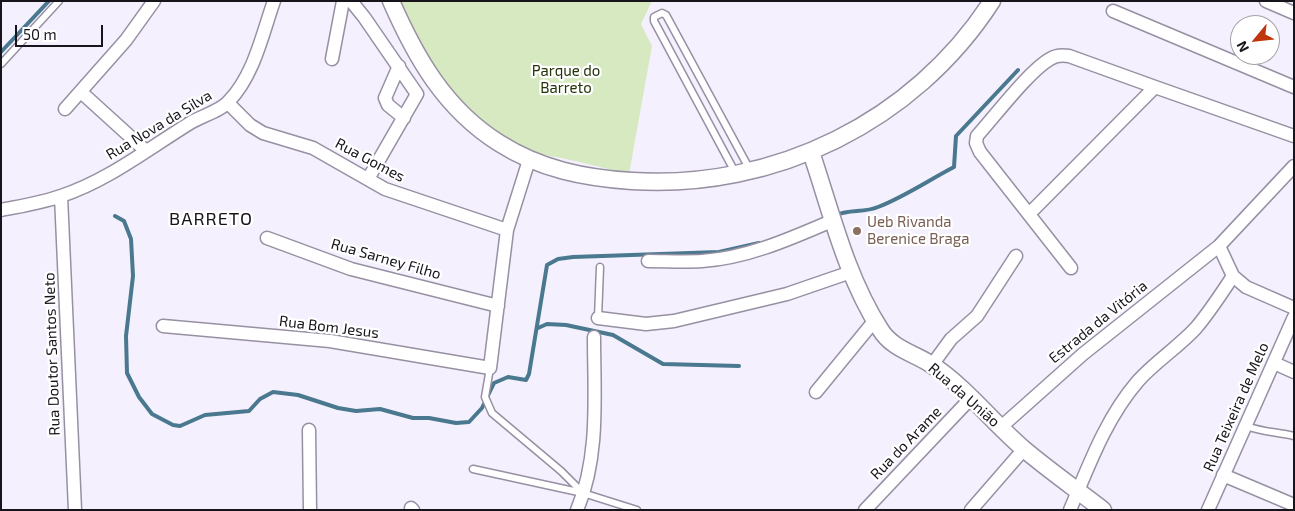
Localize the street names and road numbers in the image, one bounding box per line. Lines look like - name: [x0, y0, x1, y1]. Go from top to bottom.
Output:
- street label: Rua Nova da Silva: [103, 86, 215, 164]
- street label: Rua Gomes: [332, 134, 408, 186]
- street label: Rua Sarney Filho: [329, 235, 443, 283]
- street label: Rua Doutor Santos Neto: [40, 272, 64, 436]
- street label: Estrada da Vitória: [1045, 277, 1151, 367]
- street label: Rua Bom Jesus: [278, 312, 380, 342]
- street label: Rua Teixeira de Melo: [1199, 340, 1273, 474]
- street label: Rua da União: [925, 359, 1003, 431]
- street label: Rua do Arame: [867, 403, 945, 483]

